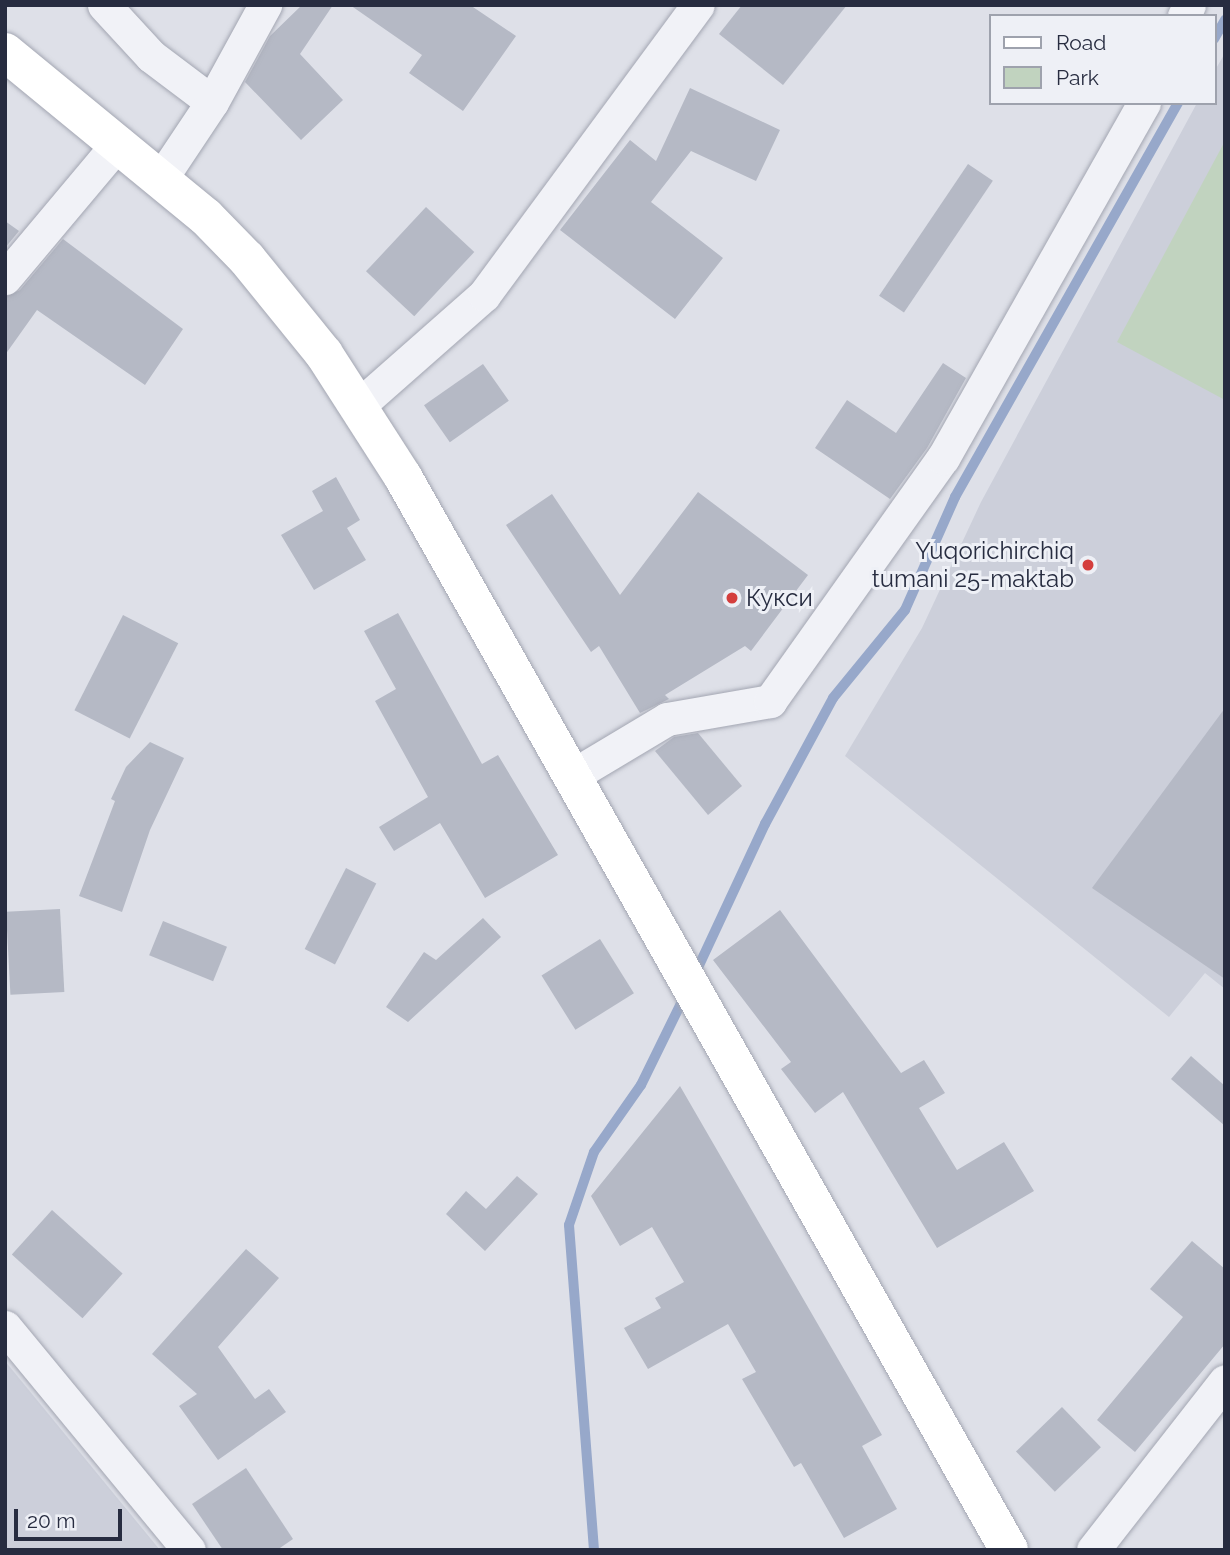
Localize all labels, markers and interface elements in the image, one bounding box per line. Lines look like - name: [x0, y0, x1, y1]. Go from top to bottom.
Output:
- legend: [988, 14, 1216, 105]
- text: Road: [1056, 30, 1106, 55]
- text: Park: [1056, 65, 1099, 90]
- place label: Yuqorichirchiq tumani 25-maktab: [872, 537, 1074, 593]
- marker: Yuqorichirchiq tumani 25-maktab: [1080, 557, 1096, 573]
- place label: Кукси: [746, 584, 813, 612]
- marker: Кукси: [724, 590, 740, 606]
- scale bar: [18, 1496, 126, 1540]
- text: 20 m: [27, 1508, 75, 1533]

